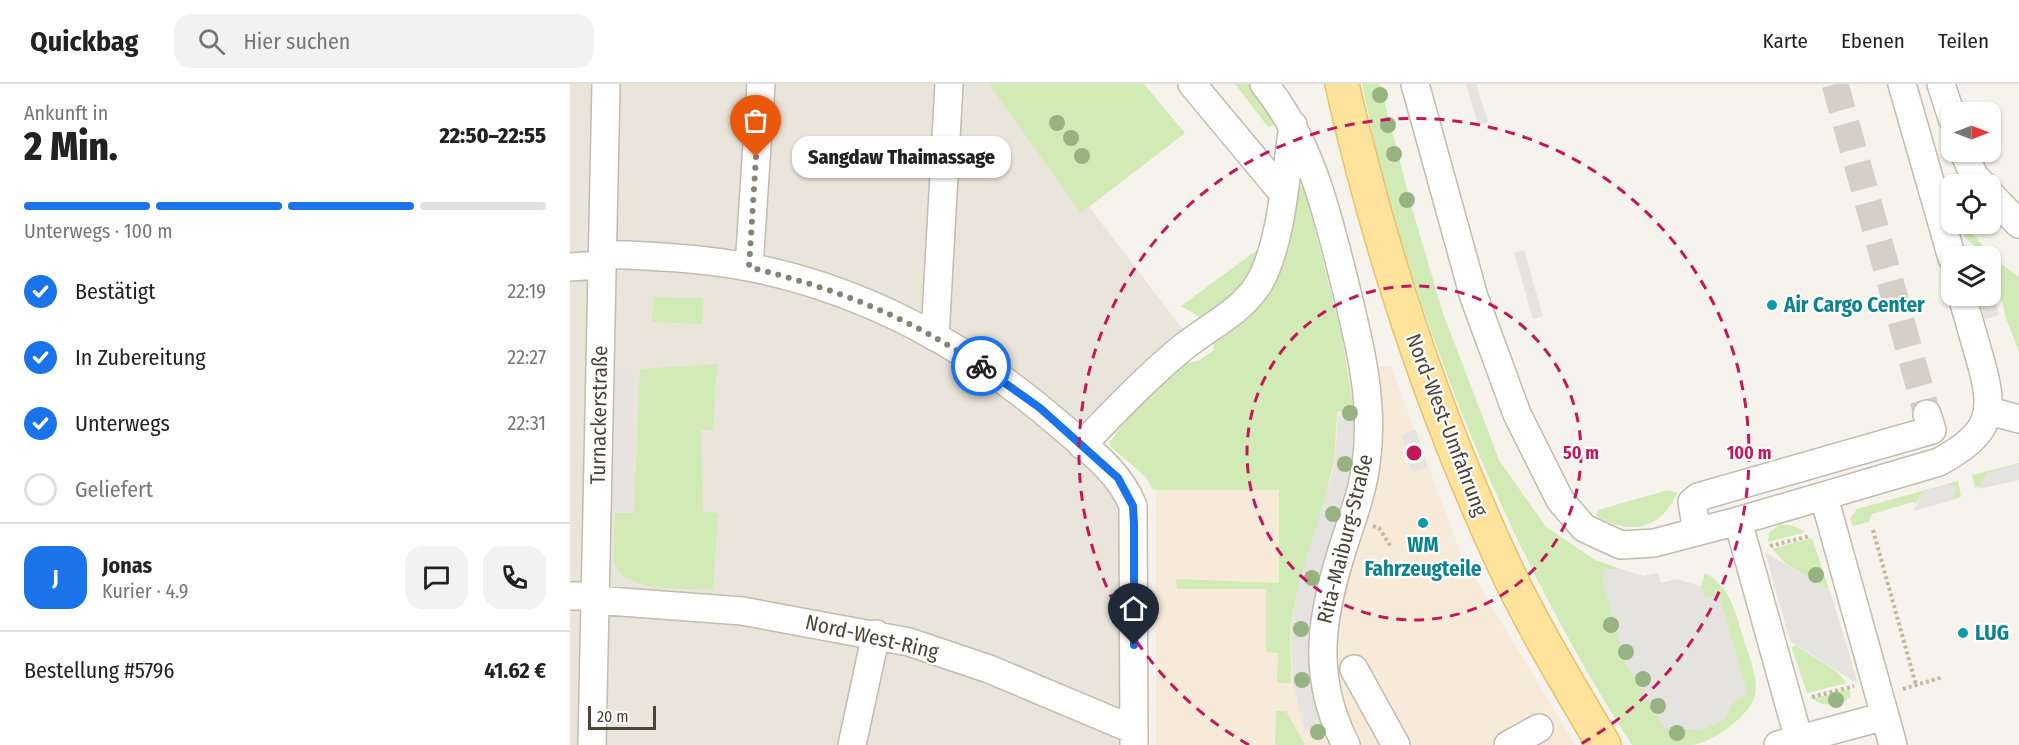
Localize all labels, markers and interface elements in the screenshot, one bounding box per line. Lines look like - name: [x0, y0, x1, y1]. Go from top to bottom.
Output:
- search box: [174, 14, 594, 68]
- text: Quickbag: [30, 25, 138, 58]
- icon: search: [195, 25, 228, 58]
- text: Hier suchen: [243, 28, 350, 55]
- text: Karte: [1762, 28, 1808, 54]
- text: Ebenen: [1841, 28, 1905, 54]
- text: Teilen: [1938, 28, 1989, 54]
- pin: [730, 95, 781, 157]
- text: Ankunft in: [24, 101, 108, 125]
- north arrow: [1941, 102, 2001, 162]
- map controls: [1941, 102, 2001, 306]
- icon: bag: [739, 104, 772, 137]
- text: 22:50–22:55: [439, 122, 546, 149]
- text: 2 Min.: [24, 124, 118, 170]
- callout: Sangdaw Thaimassage: [792, 136, 1011, 178]
- text: Sangdaw Thaimassage: [808, 145, 995, 169]
- button: locate: [1941, 174, 2001, 234]
- text: Unterwegs · 100 m: [24, 219, 173, 243]
- button: layers: [1941, 246, 2001, 306]
- icon: check: [24, 275, 57, 308]
- text: Bestätigt: [75, 278, 155, 305]
- text: 22:19: [507, 279, 546, 303]
- place label: Air Cargo Center: [1783, 292, 1925, 318]
- marker: Air Cargo Center: [1765, 298, 1779, 312]
- street label: Nord-West-Umfahrung: [1400, 330, 1494, 520]
- courier: [951, 336, 1011, 396]
- icon: check: [24, 341, 57, 374]
- text: In Zubereitung: [75, 344, 206, 371]
- text: 22:27: [507, 345, 546, 369]
- street label: Turnackerstraße: [585, 345, 613, 485]
- icon: bike: [965, 350, 998, 383]
- icon: check: [24, 407, 57, 440]
- text: Unterwegs: [75, 410, 170, 437]
- text: 22:31: [508, 411, 546, 435]
- text: 50 m: [1563, 442, 1599, 464]
- text: 100 m: [1727, 442, 1771, 464]
- centre of rings: [1404, 443, 1424, 463]
- street label: Rita-Maiburg-Straße: [1311, 452, 1379, 626]
- text: Geliefert: [75, 476, 153, 503]
- marker: WM Fahrzeugteile: [1416, 516, 1430, 530]
- place label: WM Fahrzeugteile: [1365, 532, 1482, 582]
- button: chat: [405, 546, 468, 609]
- button: phone: [483, 546, 546, 609]
- text: Jonas: [102, 552, 152, 579]
- text: J: [52, 564, 59, 591]
- text: Kurier · 4.9: [102, 579, 189, 603]
- pin: [1108, 583, 1159, 645]
- icon: home: [1117, 592, 1150, 625]
- street label: Nord-West-Ring: [803, 609, 941, 665]
- place label: LUG: [1975, 620, 2009, 646]
- marker: LUG: [1956, 626, 1970, 640]
- text: Bestellung #5796: [24, 657, 174, 684]
- text: 41.62 €: [484, 657, 546, 684]
- scale bar: [588, 703, 656, 730]
- text: 20 m: [597, 707, 628, 726]

